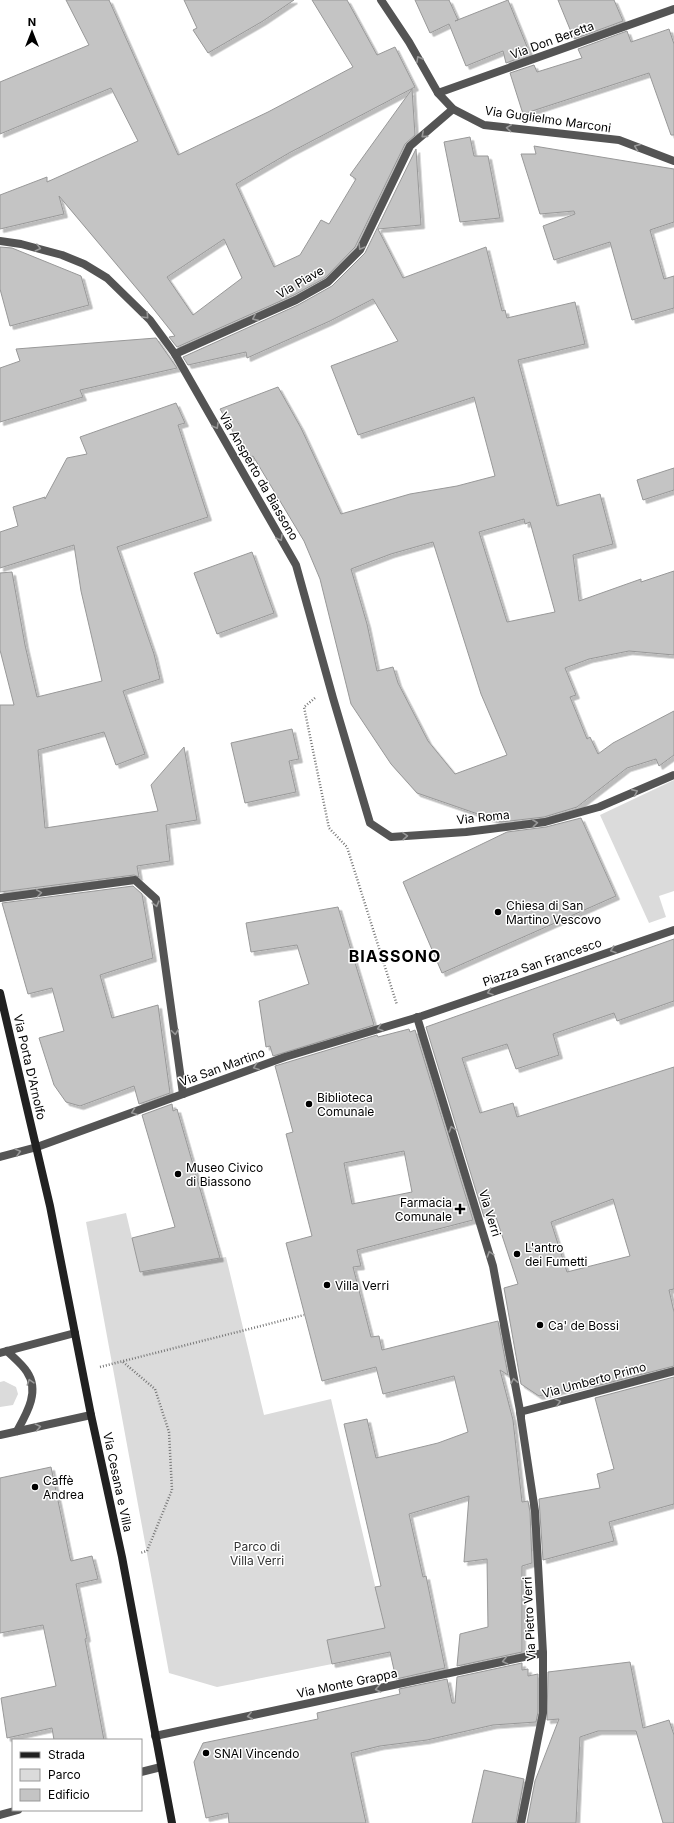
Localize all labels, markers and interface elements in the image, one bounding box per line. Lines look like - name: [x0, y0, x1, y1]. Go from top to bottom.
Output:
- north arrow: [12, 12, 52, 52]
- text: N: [28, 15, 36, 29]
- street label: Via Don Beretta: [508, 18, 596, 62]
- one-way arrow: [416, 56, 423, 63]
- street label: Via Guglielmo Marconi: [484, 103, 612, 135]
- one-way arrow: [506, 124, 512, 133]
- one-way arrow: [421, 130, 428, 137]
- one-way arrow: [634, 143, 641, 152]
- one-way arrow: [358, 243, 365, 250]
- one-way arrow: [35, 244, 42, 252]
- street label: Via Piave: [274, 263, 326, 301]
- one-way arrow: [141, 311, 149, 319]
- one-way arrow: [251, 314, 258, 322]
- street label: Via Ansperto da Biassono: [216, 409, 302, 543]
- one-way arrow: [211, 421, 218, 429]
- one-way arrow: [276, 534, 283, 541]
- one-way arrow: [631, 789, 639, 797]
- street label: Via Roma: [456, 807, 510, 827]
- one-way arrow: [532, 819, 538, 828]
- one-way arrow: [402, 831, 408, 840]
- one-way arrow: [36, 889, 42, 898]
- place label: Chiesa di San Martino Vescovo: [506, 898, 601, 927]
- one-way arrow: [151, 900, 159, 907]
- marker: Chiesa di San Martino Vescovo: [493, 907, 503, 917]
- street label: Piazza San Francesco: [481, 935, 603, 989]
- one-way arrow: [609, 945, 616, 954]
- district label: BIASSONO: [349, 946, 441, 966]
- one-way arrow: [486, 987, 493, 996]
- street label: Via Porta D'Arnolfo: [11, 1013, 49, 1121]
- one-way arrow: [377, 1023, 384, 1032]
- one-way arrow: [170, 1029, 179, 1035]
- street label: Via San Martino: [177, 1045, 267, 1089]
- one-way arrow: [253, 1063, 260, 1071]
- place label: Biblioteca Comunale: [317, 1090, 374, 1119]
- marker: Biblioteca Comunale: [304, 1099, 314, 1109]
- one-way arrow: [130, 1107, 137, 1115]
- one-way arrow: [448, 1126, 457, 1133]
- one-way arrow: [15, 1148, 22, 1157]
- place label: Museo Civico di Biassono: [186, 1160, 263, 1189]
- marker: Museo Civico di Biassono: [173, 1169, 183, 1179]
- street label: Via Verri: [476, 1188, 504, 1238]
- place label: Farmacia Comunale: [395, 1195, 452, 1224]
- marker: Farmacia Comunale: [455, 1204, 465, 1214]
- place label: L'antro dei Fumetti: [525, 1240, 587, 1269]
- marker: L'antro dei Fumetti: [512, 1249, 522, 1259]
- one-way arrow: [486, 1250, 495, 1257]
- place label: Villa Verri: [335, 1278, 389, 1293]
- marker: Villa Verri: [322, 1280, 332, 1290]
- place label: Ca' de Bossi: [548, 1318, 619, 1333]
- marker: Ca' de Bossi: [535, 1320, 545, 1330]
- street label: Via Umberto Primo: [540, 1359, 648, 1401]
- one-way arrow: [26, 1378, 35, 1385]
- one-way arrow: [510, 1378, 519, 1384]
- one-way arrow: [554, 1398, 561, 1407]
- one-way arrow: [35, 1423, 41, 1431]
- street label: Via Cesana e Villa: [100, 1431, 136, 1533]
- place label: Caffè Andrea: [43, 1473, 84, 1502]
- marker: Caffè Andrea: [30, 1482, 40, 1492]
- park label: Parco di Villa Verri: [230, 1539, 284, 1568]
- street label: Via Pietro Verri: [519, 1576, 539, 1662]
- one-way arrow: [502, 1657, 508, 1665]
- street label: Via Monte Grappa: [295, 1665, 399, 1701]
- one-way arrow: [374, 1684, 381, 1692]
- one-way arrow: [247, 1711, 254, 1719]
- legend: [12, 1739, 142, 1811]
- place label: SNAI Vincendo: [214, 1746, 299, 1761]
- text: Strada: [48, 1747, 85, 1762]
- marker: SNAI Vincendo: [201, 1748, 211, 1758]
- text: Parco: [48, 1767, 81, 1782]
- text: Edificio: [48, 1787, 90, 1802]

